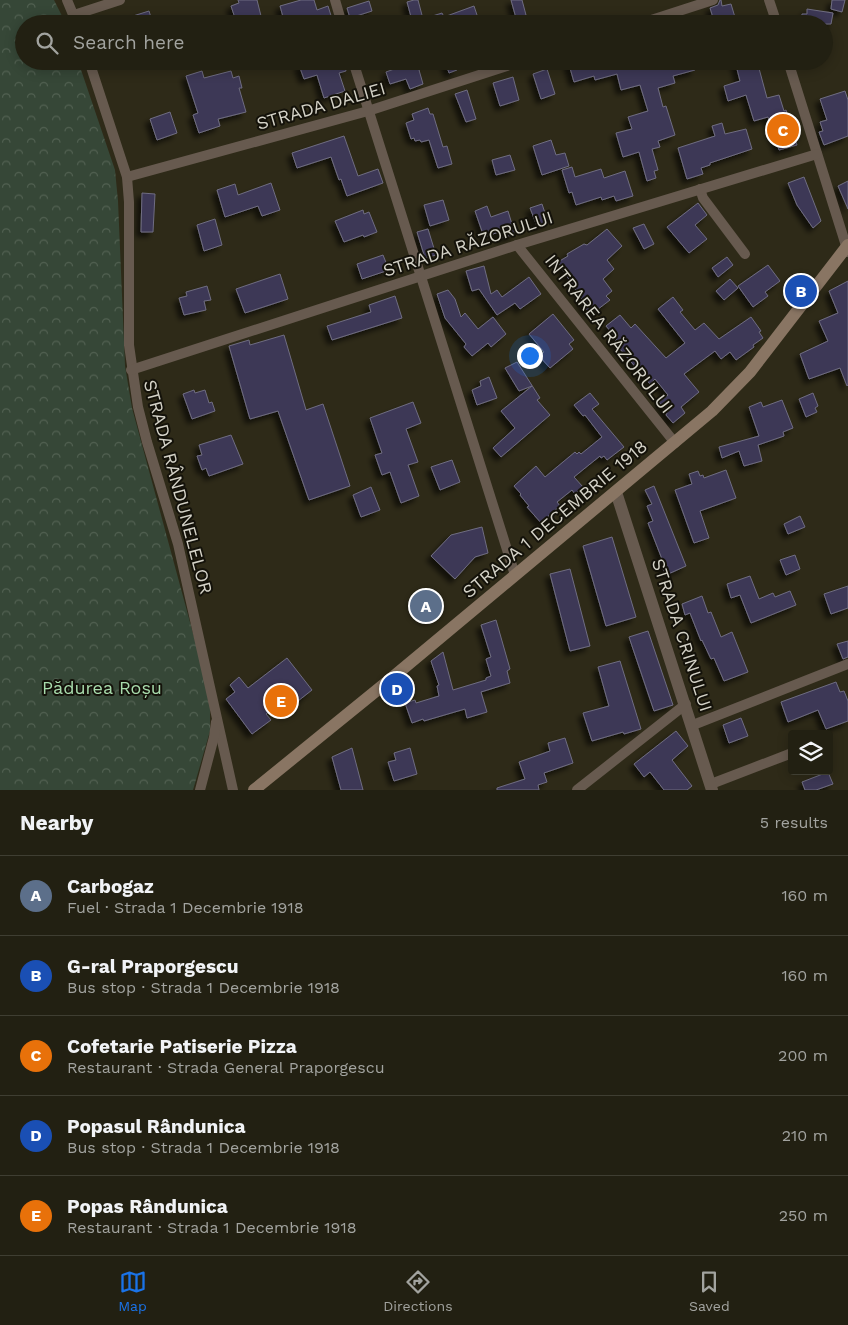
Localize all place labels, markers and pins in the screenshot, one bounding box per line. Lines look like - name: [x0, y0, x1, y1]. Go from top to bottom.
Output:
- pin: C: [767, 111, 799, 149]
- pin: B: [785, 272, 817, 310]
- pin: A: [410, 587, 442, 625]
- pin: D: [381, 670, 413, 708]
- pin: E: [265, 682, 297, 720]

